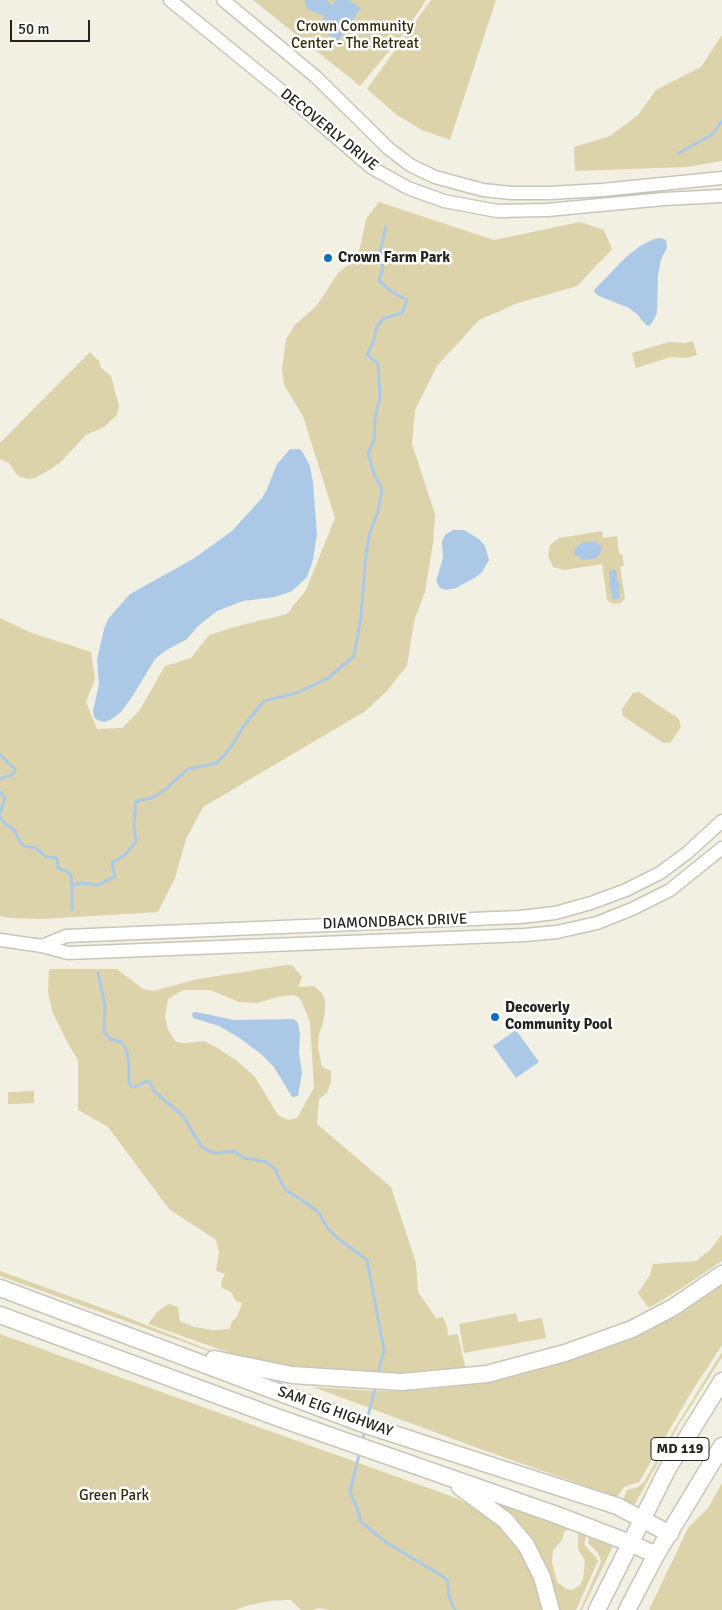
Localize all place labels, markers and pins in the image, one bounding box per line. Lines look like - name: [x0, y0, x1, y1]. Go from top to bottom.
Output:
- place label: Crown Farm Park: [338, 249, 450, 267]
- marker: Crown Farm Park: [322, 252, 334, 264]
- place label: Decoverly Community Pool: [505, 999, 612, 1034]
- marker: Decoverly Community Pool: [489, 1011, 501, 1023]

